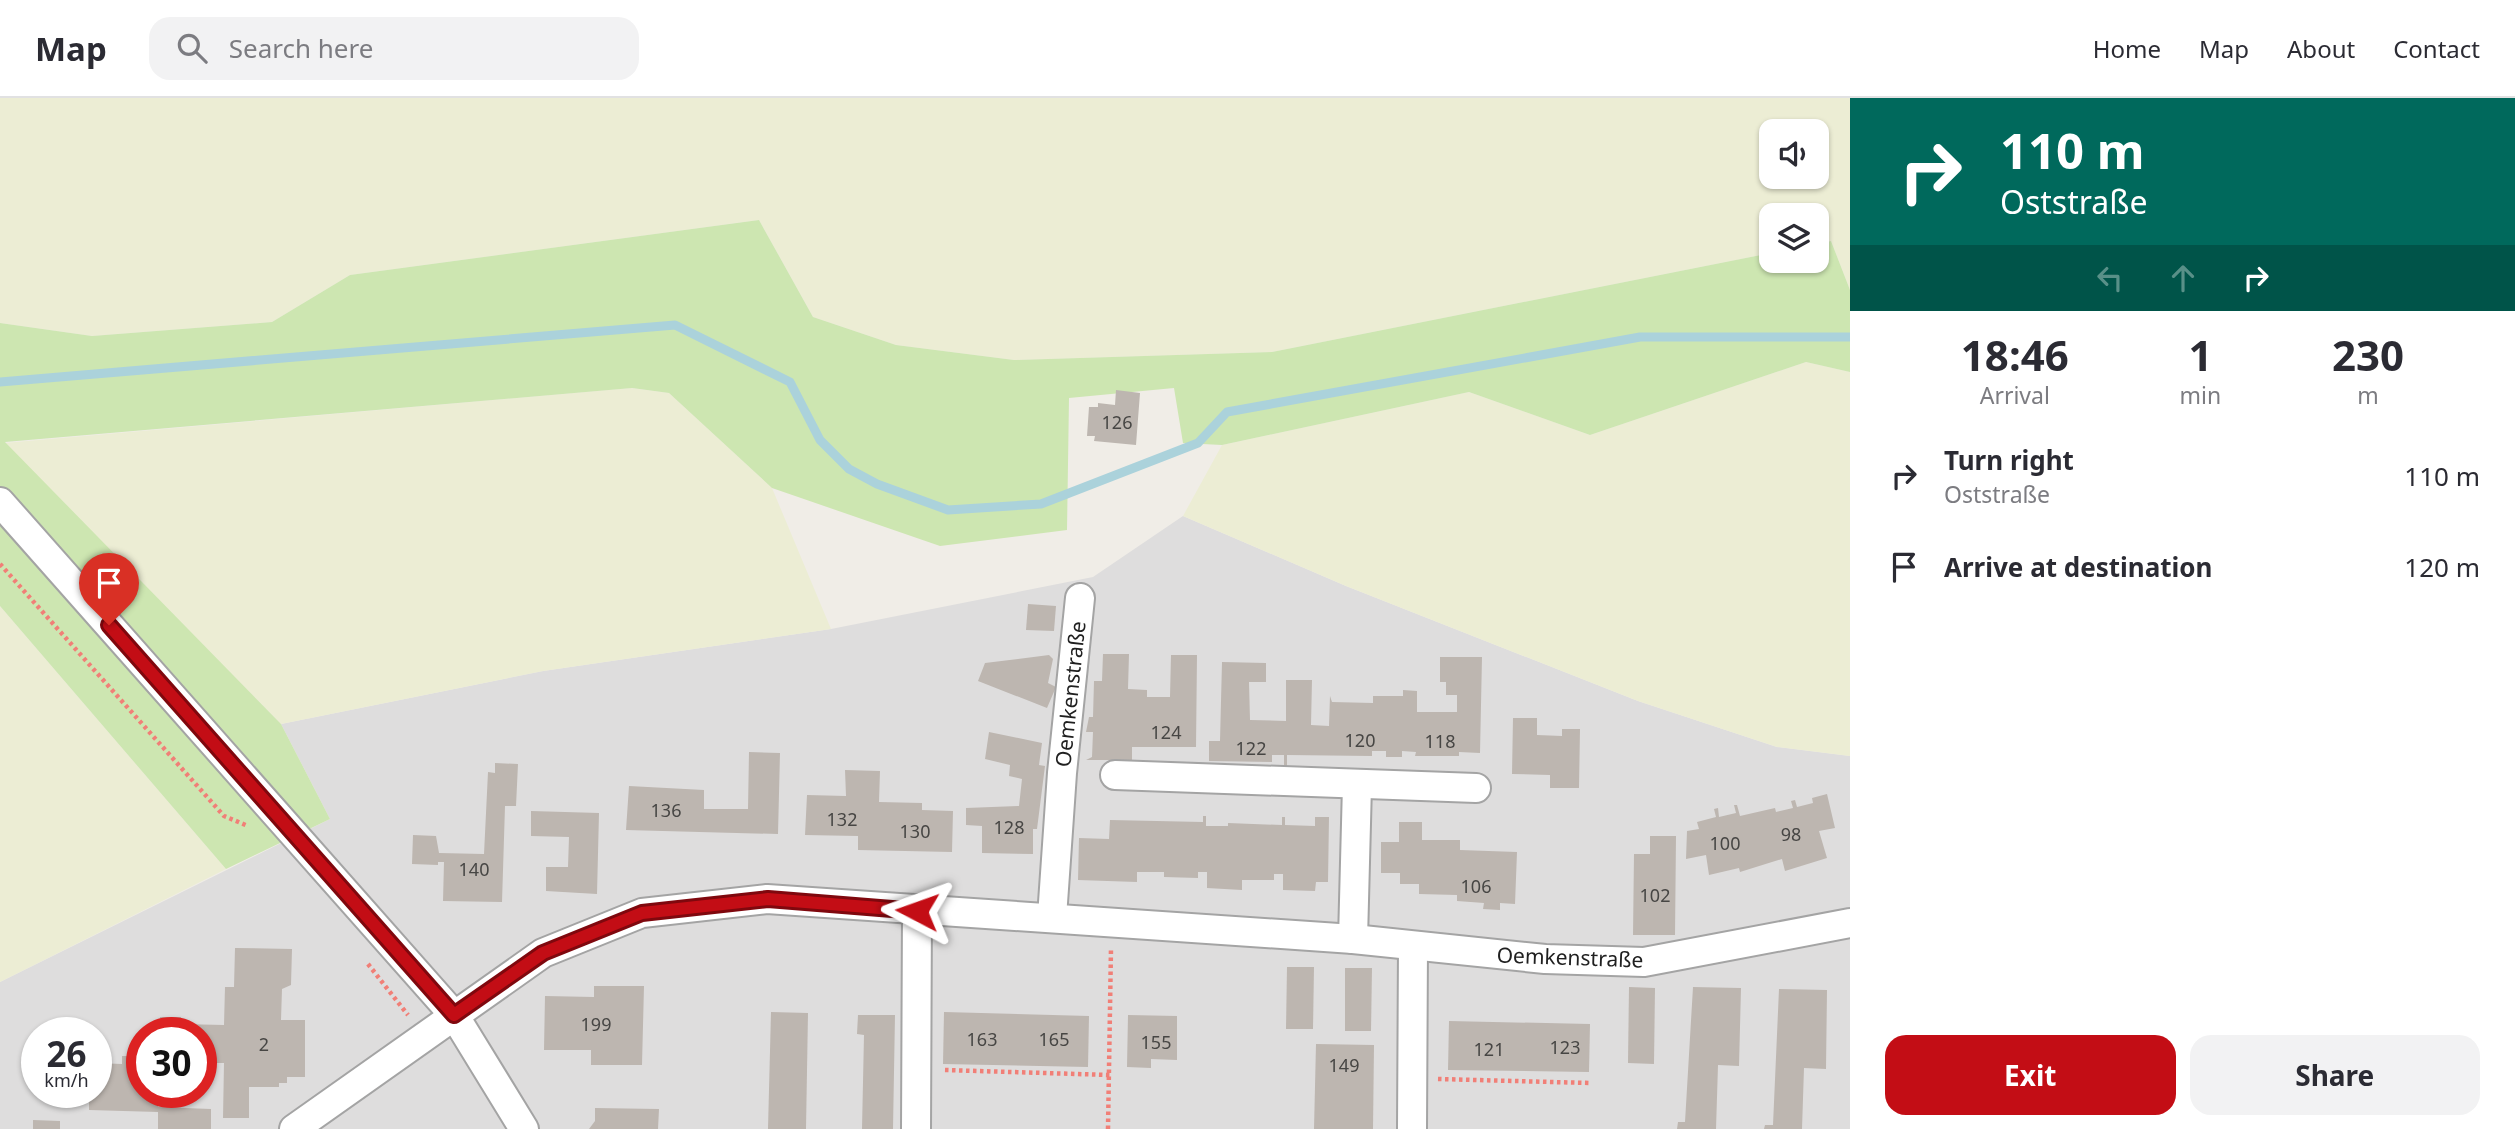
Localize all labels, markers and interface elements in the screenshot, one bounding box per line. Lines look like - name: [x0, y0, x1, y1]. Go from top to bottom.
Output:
- search box: [149, 17, 639, 80]
- text: Map: [35, 26, 107, 71]
- icon: search: [173, 29, 211, 67]
- text: Search here: [229, 30, 373, 66]
- text: Home: [2093, 32, 2161, 65]
- text: Map: [2199, 32, 2249, 65]
- text: About: [2287, 32, 2355, 65]
- text: Contact: [2393, 32, 2480, 65]
- text: 110 m: [2000, 117, 2145, 183]
- map controls: [1759, 119, 1829, 273]
- button: sound: [1759, 119, 1829, 189]
- icon: right: [1885, 126, 1976, 217]
- text: Oststraße: [2000, 180, 2148, 223]
- button: layers: [1759, 203, 1829, 273]
- icon: left: [2091, 259, 2129, 297]
- icon: ahead: [2164, 259, 2202, 297]
- icon: right: [2237, 259, 2275, 297]
- text: 18:46: [1961, 326, 2069, 383]
- text: 1: [2188, 326, 2212, 383]
- text: 230: [2332, 326, 2404, 383]
- text: Arrival: [1980, 379, 2050, 411]
- text: min: [2180, 379, 2221, 411]
- text: m: [2357, 379, 2379, 411]
- house number: 126: [1102, 410, 1132, 434]
- text: Turn right: [1944, 442, 2074, 478]
- icon: right: [1885, 457, 1923, 495]
- text: 110 m: [2404, 458, 2480, 494]
- text: Oststraße: [1944, 478, 2050, 510]
- icon: arrive: [1885, 548, 1923, 586]
- text: Arrive at destination: [1944, 549, 2213, 585]
- text: 120 m: [2404, 549, 2480, 585]
- pin: [79, 553, 139, 625]
- icon: arrive: [90, 564, 128, 602]
- street label: Oemkenstraße: [1048, 620, 1092, 768]
- house number: 124: [1151, 720, 1181, 744]
- house number: 120: [1345, 728, 1375, 752]
- house number: 118: [1425, 729, 1455, 753]
- house number: 122: [1236, 736, 1266, 760]
- house number: 136: [651, 798, 681, 822]
- house number: 132: [827, 807, 857, 831]
- house number: 128: [994, 815, 1024, 839]
- house number: 130: [900, 819, 930, 843]
- house number: 98: [1781, 822, 1801, 846]
- house number: 100: [1710, 831, 1740, 855]
- house number: 140: [459, 857, 489, 881]
- position arrow: [880, 874, 954, 948]
- house number: 106: [1461, 874, 1491, 898]
- house number: 102: [1640, 883, 1670, 907]
- street label: Oemkenstraße: [1496, 940, 1644, 974]
- house number: 199: [581, 1012, 611, 1036]
- speed limit sign: 30: [126, 1017, 217, 1108]
- house number: 163: [967, 1027, 997, 1051]
- house number: 165: [1039, 1027, 1069, 1051]
- text: 26: [46, 1030, 87, 1077]
- house number: 155: [1141, 1030, 1171, 1054]
- house number: 2: [259, 1032, 269, 1056]
- house number: 123: [1550, 1035, 1580, 1059]
- button: Exit: [1885, 1035, 2176, 1115]
- button: Share: [2190, 1035, 2480, 1115]
- house number: 121: [1474, 1037, 1504, 1061]
- house number: 149: [1329, 1053, 1359, 1077]
- text: km/h: [44, 1068, 89, 1092]

